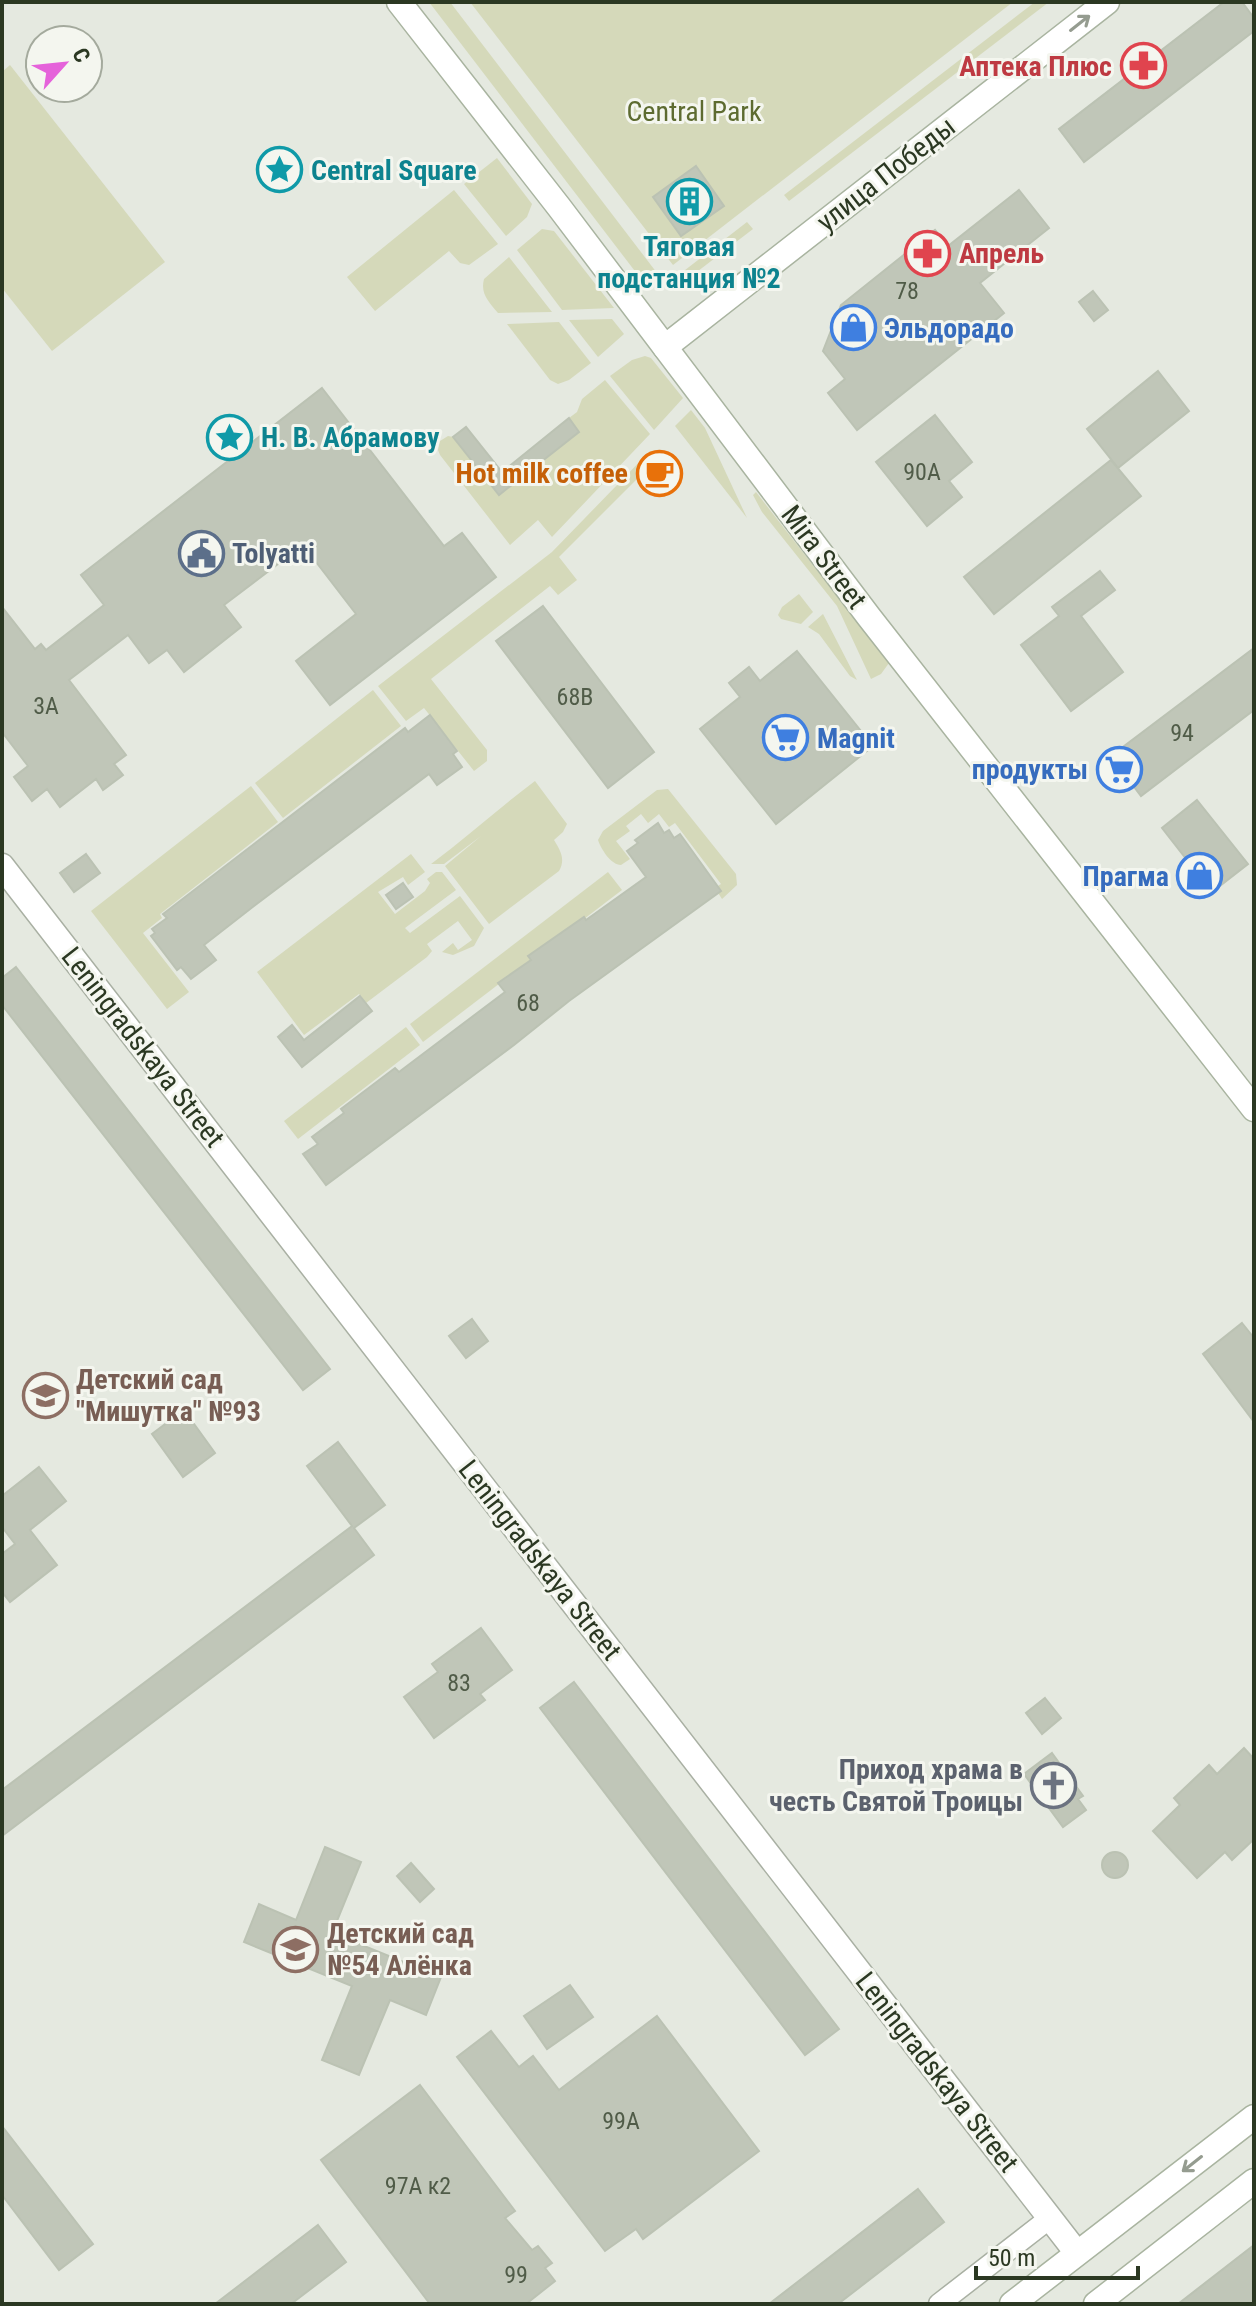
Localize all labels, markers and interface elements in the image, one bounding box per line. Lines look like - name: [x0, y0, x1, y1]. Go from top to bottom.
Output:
- one-way arrow: [1069, 15, 1090, 32]
- north arrow: [24, 24, 104, 104]
- pharmacy icon: Аптека Плюс: [1119, 42, 1167, 90]
- text: С: [67, 44, 95, 66]
- place label: Аптека Плюс: [959, 50, 1112, 83]
- park label: Central Park: [626, 95, 762, 128]
- street label: улица Победы: [810, 110, 962, 238]
- place icon: Central Square: [256, 146, 304, 194]
- place label: Central Square: [311, 154, 477, 187]
- building icon: Тяговая подстанция №2: [665, 177, 713, 225]
- pharmacy icon: Апрель: [904, 229, 952, 277]
- place label: Тяговая подстанция №2: [597, 230, 781, 295]
- place label: Апрель: [959, 237, 1044, 270]
- house number: 78: [895, 277, 919, 305]
- shop icon: Эльдорадо: [829, 304, 877, 352]
- place label: Эльдорадо: [884, 312, 1014, 345]
- place icon: Н. В. Абрамову: [206, 413, 254, 461]
- place label: Н. В. Абрамову: [261, 421, 440, 454]
- cafe icon: Hot milk coffee: [635, 449, 683, 497]
- place label: Hot milk coffee: [456, 457, 628, 490]
- house number: 90А: [903, 458, 941, 486]
- street label: Mira Street: [774, 499, 874, 615]
- public building icon: Tolyatti: [177, 529, 225, 577]
- place label: Tolyatti: [232, 537, 315, 570]
- house number: 68В: [557, 683, 593, 711]
- house number: 3А: [33, 692, 59, 720]
- supermarket icon: Magnit: [762, 714, 810, 762]
- house number: 94: [1170, 719, 1194, 747]
- place label: Magnit: [817, 722, 895, 755]
- supermarket icon: продукты: [1095, 745, 1143, 793]
- place label: продукты: [972, 753, 1088, 786]
- shop icon: Прагма: [1176, 852, 1224, 900]
- place label: Прагма: [1083, 860, 1169, 893]
- street label: Leningradskaya Street: [55, 940, 231, 1154]
- house number: 68: [516, 989, 540, 1017]
- place label: Детский сад "Мишутка" №93: [76, 1363, 261, 1428]
- school or university icon: Детский сад "Мишутка" №93: [21, 1371, 69, 1419]
- street label: Leningradskaya Street: [452, 1453, 628, 1667]
- house number: 83: [447, 1669, 471, 1697]
- place label: Приход храма в честь Святой Троицы: [769, 1753, 1023, 1818]
- church icon: Приход храма в честь Святой Троицы: [1030, 1761, 1078, 1809]
- place label: Детский сад №54 Алёнка: [327, 1917, 474, 1982]
- school or university icon: Детский сад №54 Алёнка: [272, 1925, 320, 1973]
- street label: Leningradskaya Street: [849, 1965, 1025, 2179]
- house number: 99А: [602, 2107, 640, 2135]
- one-way arrow: [1182, 2156, 1203, 2173]
- house number: 97А к2: [385, 2172, 451, 2200]
- scale bar: [976, 2230, 1138, 2280]
- text: 50 m: [988, 2244, 1035, 2272]
- house number: 99: [504, 2261, 528, 2289]

